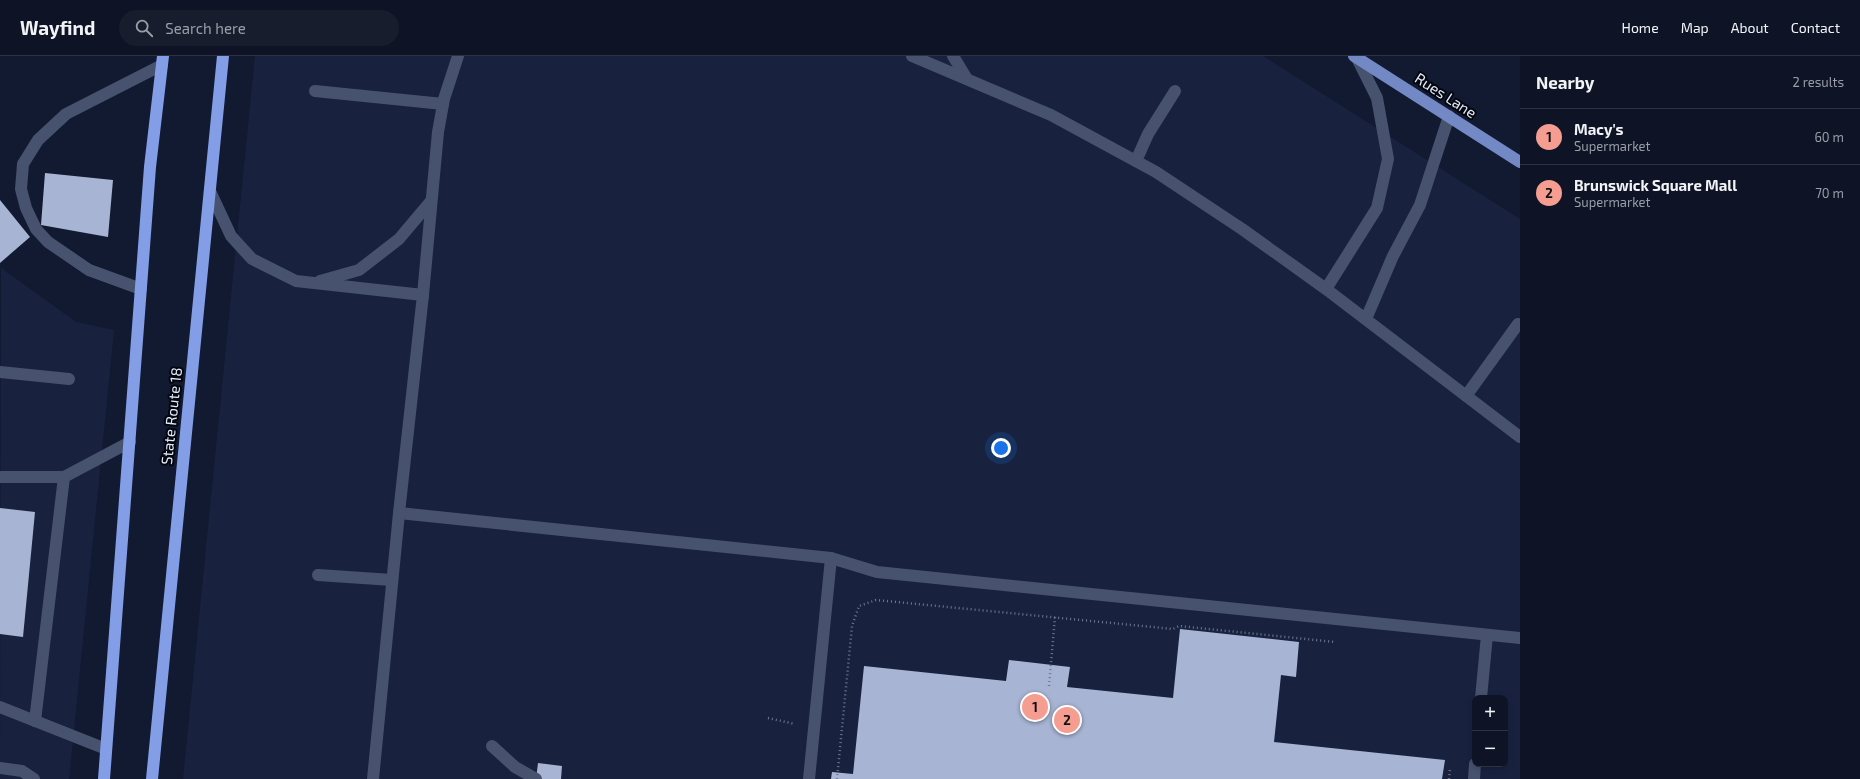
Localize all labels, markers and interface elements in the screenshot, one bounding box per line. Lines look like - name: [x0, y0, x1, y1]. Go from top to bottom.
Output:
- search box: [119, 10, 399, 46]
- text: Wayfind: [20, 16, 95, 39]
- icon: search: [133, 17, 155, 39]
- text: Search here: [165, 19, 246, 37]
- text: Home: [1622, 19, 1659, 36]
- text: Map: [1681, 19, 1709, 36]
- text: About: [1731, 19, 1769, 36]
- text: Contact: [1791, 19, 1840, 36]
- street label: Rues Lane: [1412, 69, 1480, 121]
- text: Nearby: [1536, 72, 1594, 92]
- text: 2 results: [1792, 74, 1844, 90]
- text: Macy's: [1574, 120, 1624, 138]
- text: 1: [1546, 129, 1552, 145]
- text: 60 m: [1814, 129, 1844, 145]
- text: Supermarket: [1574, 138, 1651, 154]
- text: Brunswick Square Mall: [1574, 176, 1737, 194]
- text: 2: [1545, 185, 1553, 201]
- text: 70 m: [1815, 185, 1844, 201]
- text: Supermarket: [1574, 194, 1651, 210]
- street label: State Route 18: [157, 366, 185, 466]
- your location: [991, 438, 1011, 458]
- pin: 1: [1022, 692, 1048, 722]
- map controls: [1472, 695, 1508, 767]
- button: +: [1472, 695, 1508, 731]
- pin: 2: [1054, 705, 1080, 735]
- button: −: [1472, 731, 1508, 767]

